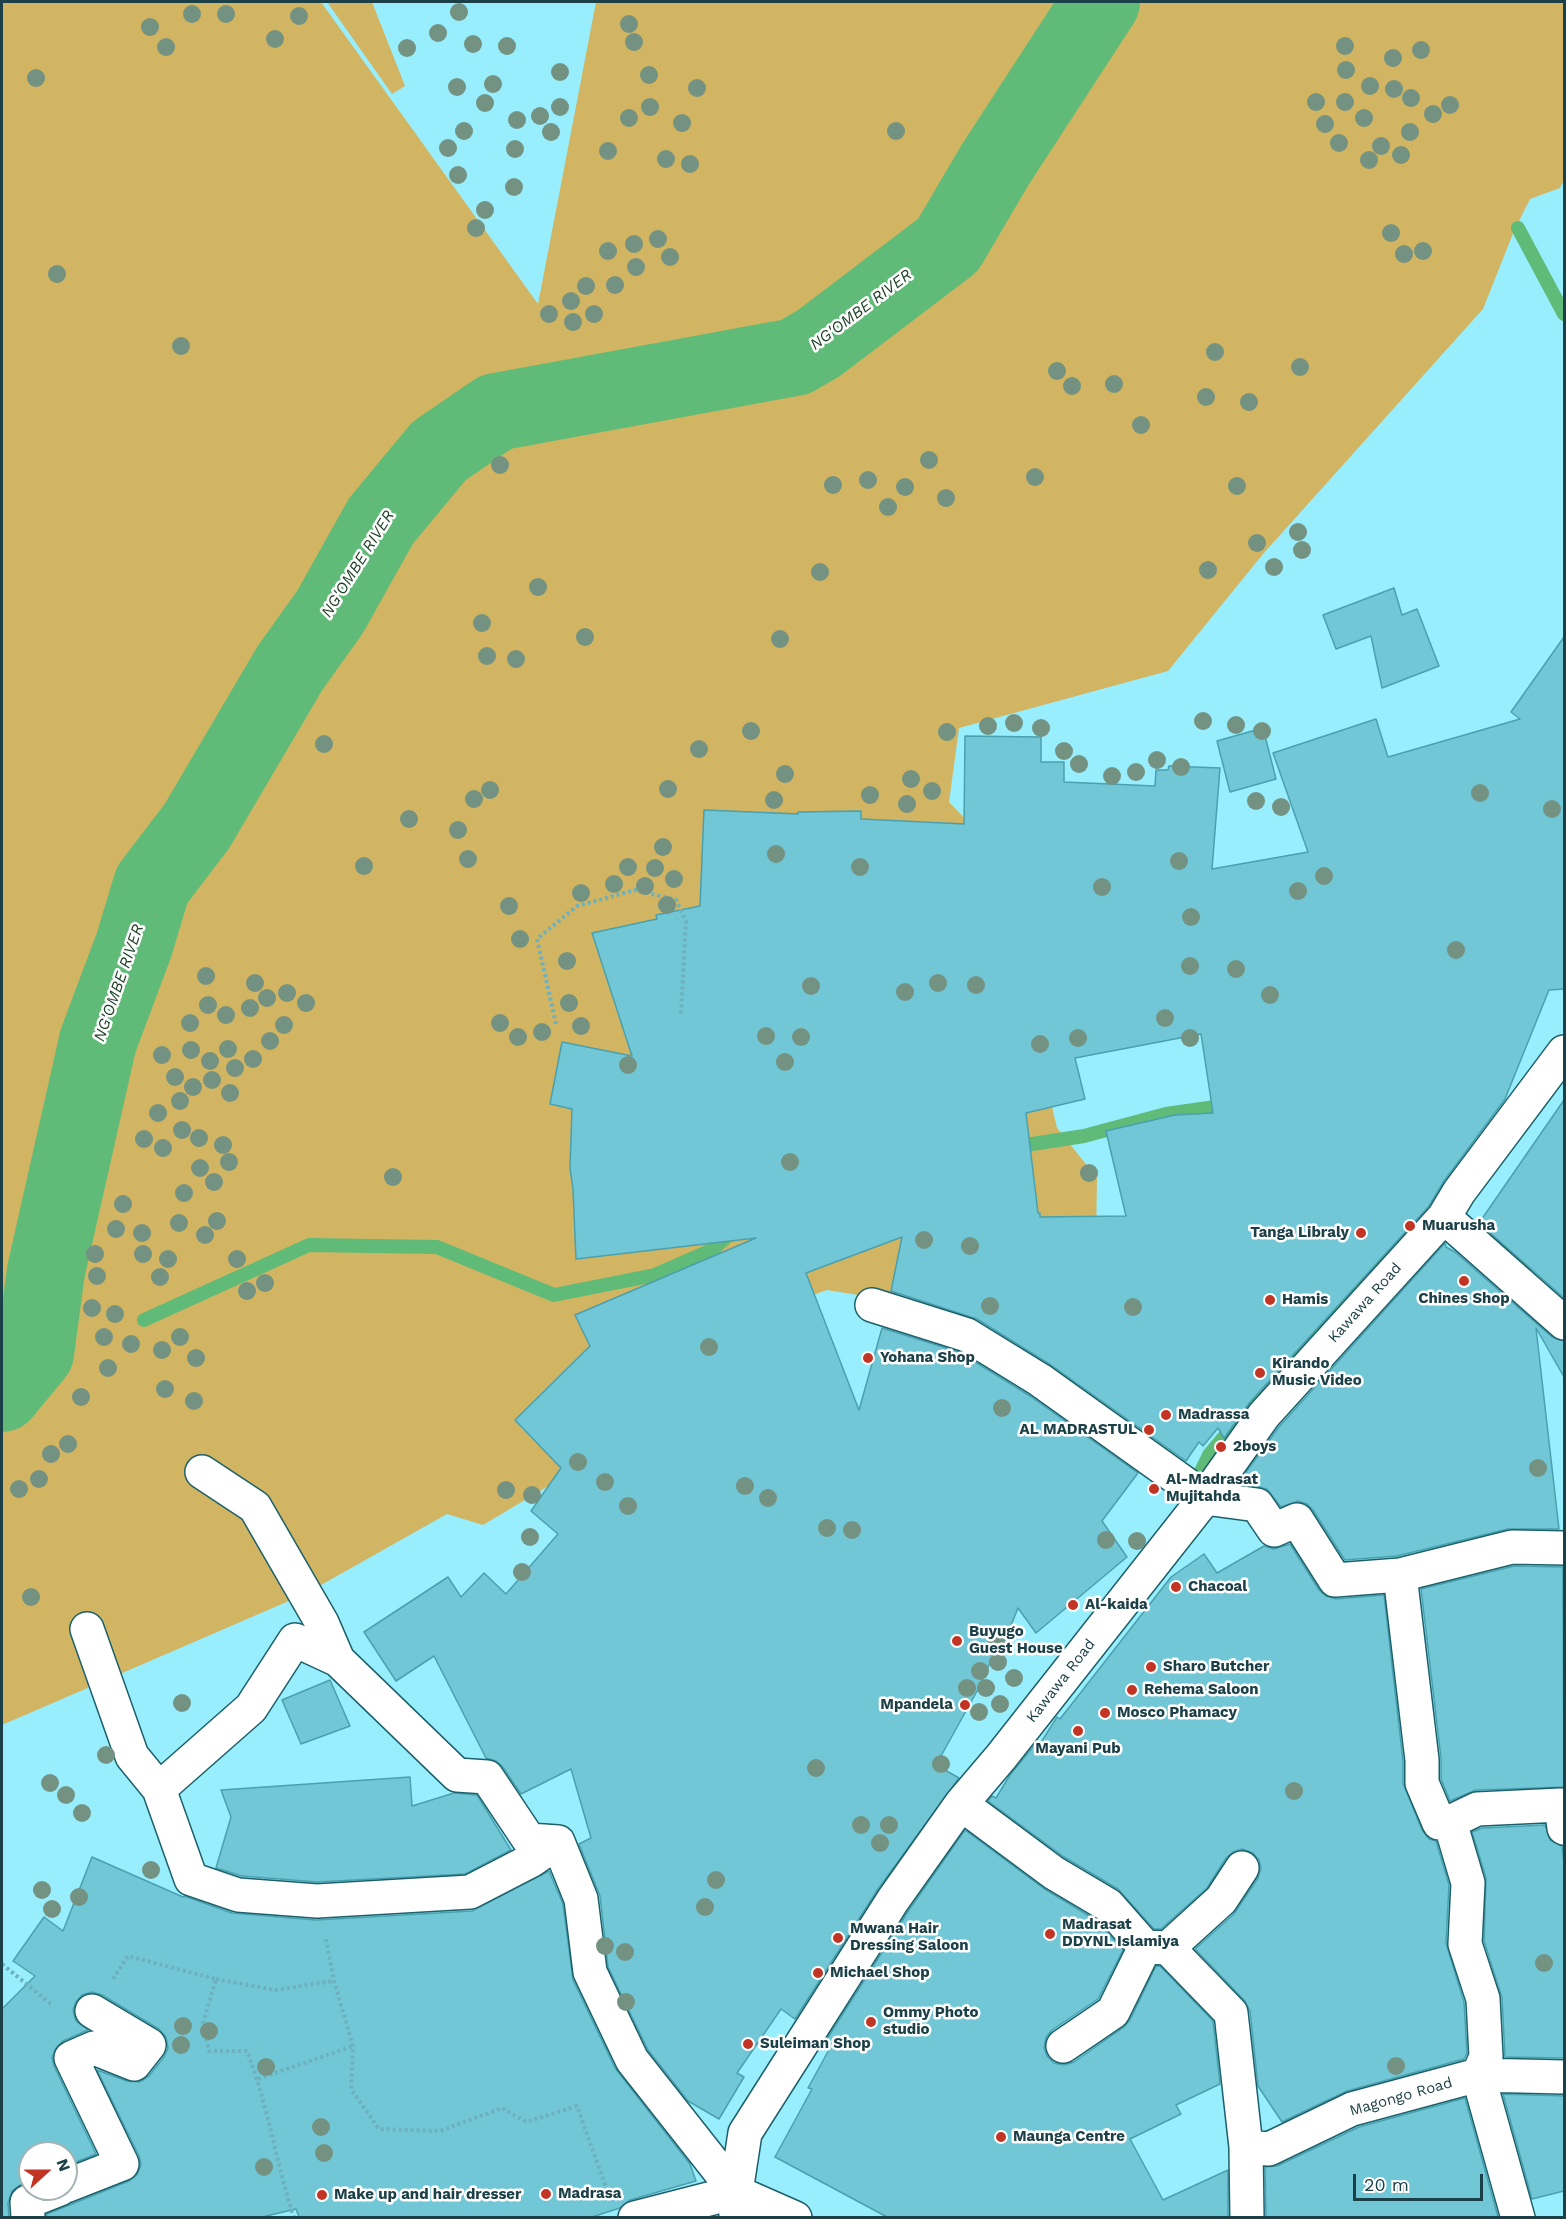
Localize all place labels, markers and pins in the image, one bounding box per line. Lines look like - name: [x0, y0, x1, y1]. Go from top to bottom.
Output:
- place label: Muarusha: [1422, 1217, 1495, 1235]
- marker: Muarusha: [1403, 1219, 1417, 1233]
- place label: Tanga Libraly: [1250, 1224, 1349, 1242]
- marker: Tanga Libraly: [1354, 1226, 1368, 1240]
- marker: Chines Shop: [1457, 1274, 1471, 1288]
- place label: Chines Shop: [1418, 1290, 1510, 1308]
- place label: Hamis: [1282, 1291, 1328, 1309]
- marker: Hamis: [1263, 1293, 1277, 1307]
- place label: Yohana Shop: [880, 1349, 975, 1367]
- marker: Yohana Shop: [861, 1351, 875, 1365]
- place label: Kirando Music Video: [1272, 1355, 1362, 1390]
- marker: Kirando Music Video: [1253, 1366, 1267, 1380]
- place label: Madrassa: [1178, 1406, 1249, 1424]
- marker: Madrassa: [1159, 1408, 1173, 1422]
- place label: AL MADRASTUL: [1020, 1421, 1137, 1439]
- marker: AL MADRASTUL: [1142, 1423, 1156, 1437]
- place label: 2boys: [1233, 1438, 1276, 1456]
- marker: 2boys: [1214, 1440, 1228, 1454]
- place label: Al-Madrasat Mujitahda: [1166, 1471, 1258, 1506]
- marker: Al-Madrasat Mujitahda: [1147, 1482, 1161, 1496]
- place label: Chacoal: [1188, 1578, 1247, 1596]
- marker: Chacoal: [1169, 1580, 1183, 1594]
- place label: Al-kaida: [1085, 1596, 1148, 1614]
- marker: Al-kaida: [1066, 1598, 1080, 1612]
- place label: Buyugo Guest House: [969, 1623, 1063, 1658]
- marker: Buyugo Guest House: [950, 1634, 964, 1648]
- place label: Sharo Butcher: [1163, 1658, 1269, 1676]
- marker: Sharo Butcher: [1144, 1660, 1158, 1674]
- place label: Rehema Saloon: [1144, 1681, 1258, 1699]
- marker: Rehema Saloon: [1125, 1683, 1139, 1697]
- place label: Mpandela: [880, 1696, 953, 1714]
- marker: Mpandela: [958, 1698, 972, 1712]
- place label: Mosco Phamacy: [1117, 1704, 1237, 1722]
- marker: Mosco Phamacy: [1098, 1706, 1112, 1720]
- marker: Mayani Pub: [1071, 1724, 1085, 1738]
- place label: Mayani Pub: [1035, 1740, 1121, 1758]
- place label: Madrasat DDYNL Islamiya: [1062, 1916, 1179, 1951]
- place label: Mwana Hair Dressing Saloon: [850, 1920, 969, 1955]
- marker: Madrasat DDYNL Islamiya: [1043, 1927, 1057, 1941]
- marker: Mwana Hair Dressing Saloon: [831, 1931, 845, 1945]
- place label: Michael Shop: [830, 1964, 930, 1982]
- marker: Michael Shop: [811, 1966, 825, 1980]
- place label: Ommy Photo studio: [883, 2004, 978, 2039]
- marker: Ommy Photo studio: [864, 2015, 878, 2029]
- place label: Suleiman Shop: [760, 2035, 871, 2053]
- marker: Suleiman Shop: [741, 2037, 755, 2051]
- place label: Maunga Centre: [1013, 2128, 1125, 2146]
- marker: Maunga Centre: [994, 2130, 1008, 2144]
- place label: Madrasa: [558, 2185, 621, 2203]
- place label: Make up and hair dresser: [334, 2186, 521, 2204]
- marker: Madrasa: [539, 2187, 553, 2201]
- marker: Make up and hair dresser: [315, 2188, 329, 2202]

